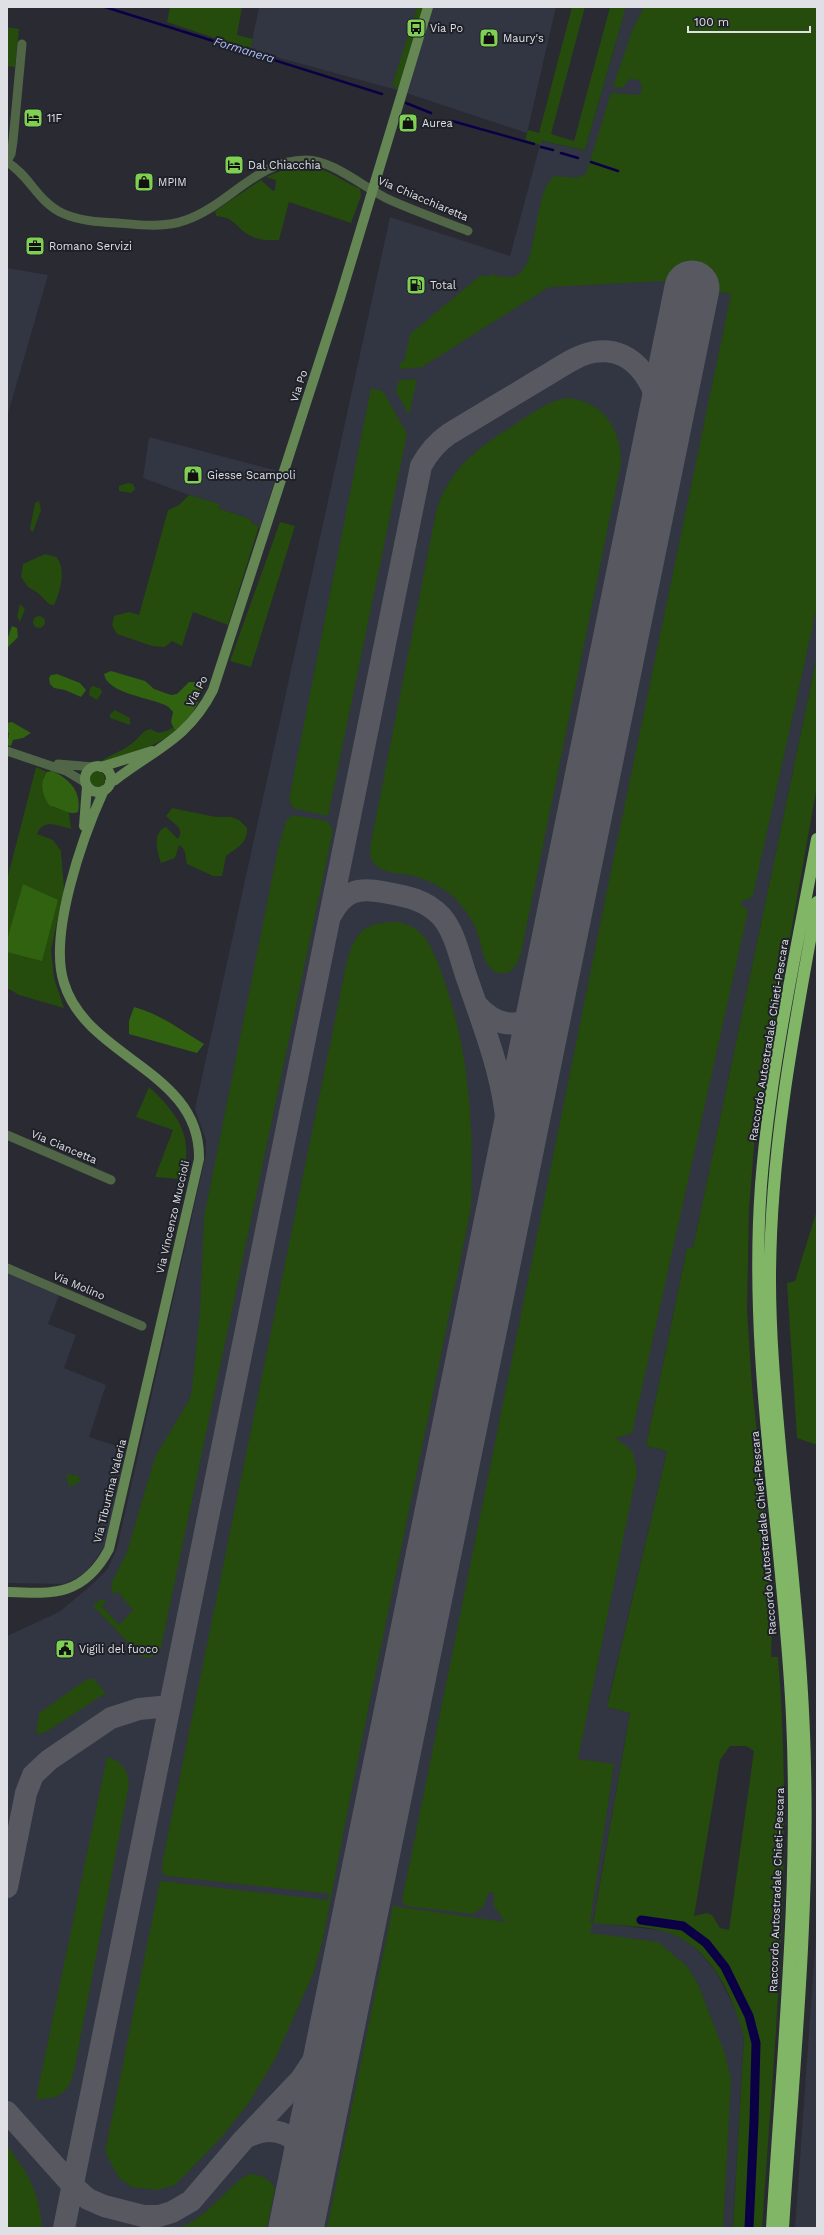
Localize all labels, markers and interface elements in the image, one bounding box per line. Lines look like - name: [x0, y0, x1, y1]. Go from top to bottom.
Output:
- scale bar: [688, 8, 810, 34]
- text: 100 m: [694, 15, 729, 29]
- bus stop icon: Via Po: [405, 17, 427, 39]
- place label: Via Po: [430, 22, 463, 35]
- shop icon: Maury's: [478, 27, 500, 49]
- place label: Maury's: [503, 32, 544, 45]
- water label: Formanera: [212, 34, 277, 66]
- hotel icon: 11F: [22, 107, 44, 129]
- place label: 11F: [47, 112, 63, 125]
- shop icon: Aurea: [397, 112, 419, 134]
- place label: Aurea: [422, 117, 453, 130]
- hotel icon: Dal Chiacchia: [223, 154, 245, 176]
- place label: Dal Chiacchia: [248, 159, 321, 172]
- shop icon: MPIM: [133, 171, 155, 193]
- street label: Via Chiacchiaretta: [376, 174, 470, 224]
- place label: MPIM: [158, 176, 187, 189]
- office icon: Romano Servizi: [24, 235, 46, 257]
- place label: Romano Servizi: [49, 240, 132, 253]
- fuel station icon: Total: [405, 274, 427, 296]
- place label: Total: [430, 279, 457, 292]
- street label: Via Po: [288, 368, 310, 404]
- shop icon: Giesse Scampoli: [182, 464, 204, 486]
- place label: Giesse Scampoli: [207, 469, 296, 482]
- street label: Via Po: [184, 673, 210, 709]
- street label: Raccordo Autostradale Chieti-Pescara: [747, 938, 791, 1142]
- street label: Via Ciancetta: [29, 1127, 99, 1167]
- street label: Via Vincenzo Muccioli: [154, 1159, 192, 1275]
- street label: Via Molino: [51, 1269, 107, 1303]
- street label: Raccordo Autostradale Chieti-Pescara: [749, 1431, 779, 1635]
- street label: Via Tiburtina Valeria: [91, 1438, 129, 1544]
- public building icon: Vigili del fuoco: [54, 1638, 76, 1660]
- place label: Vigili del fuoco: [79, 1643, 158, 1656]
- street label: Raccordo Autostradale Chieti-Pescara: [767, 1788, 787, 1992]

